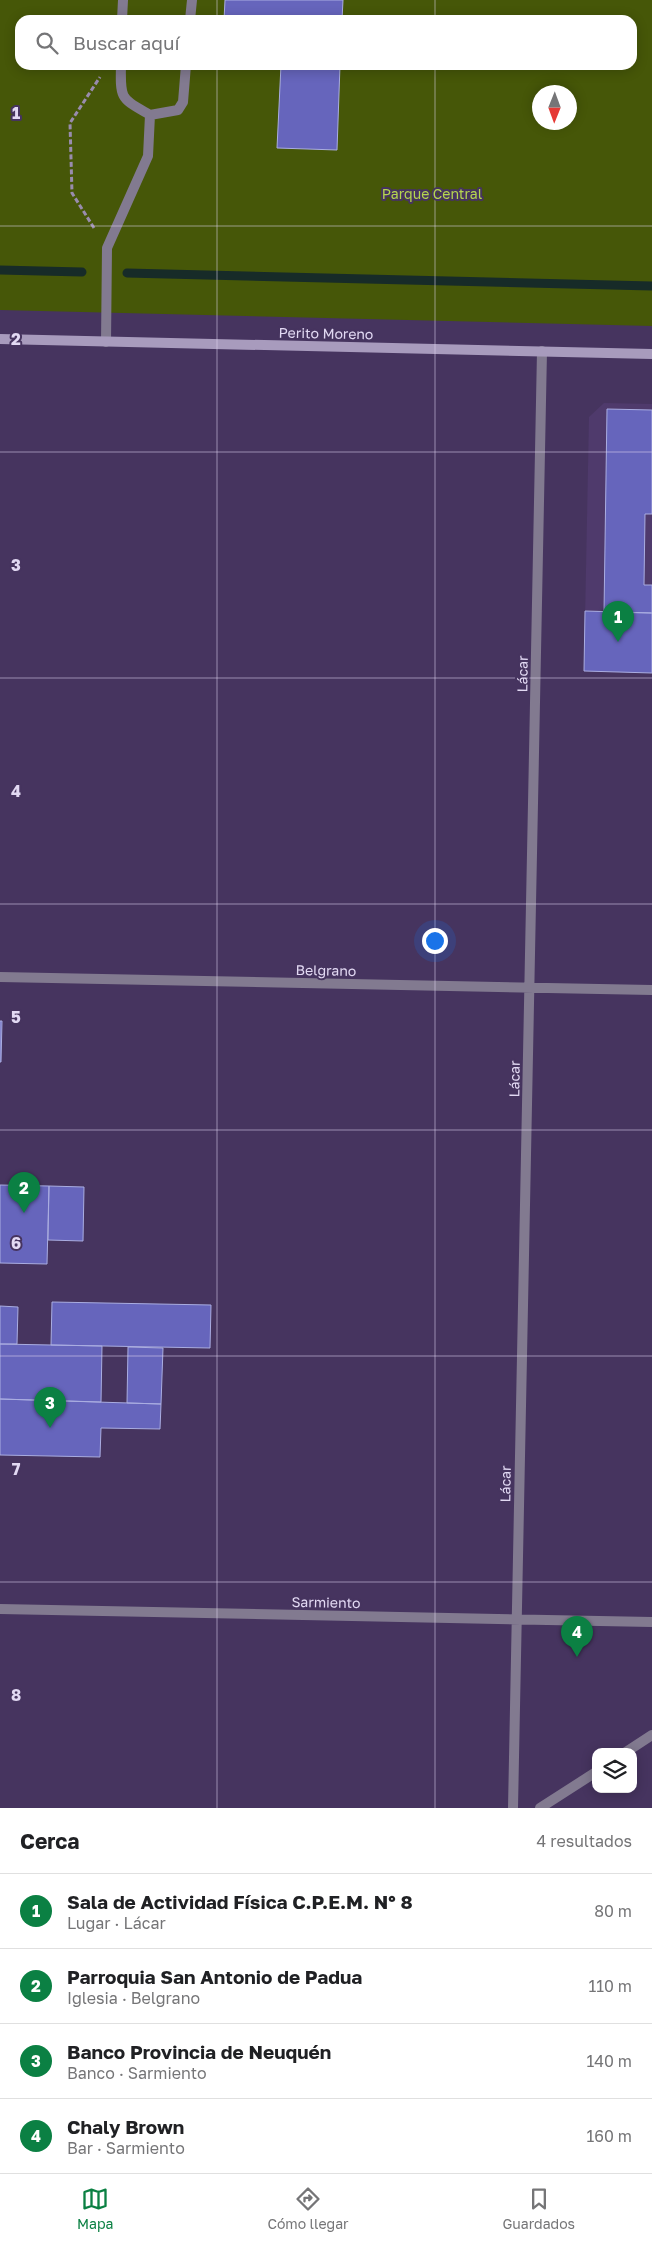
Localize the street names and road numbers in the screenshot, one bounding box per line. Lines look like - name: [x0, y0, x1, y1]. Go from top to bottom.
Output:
- street label: Perito Moreno: [278, 324, 374, 342]
- street label: Lácar: [513, 655, 531, 693]
- street label: Belgrano: [296, 961, 356, 979]
- street label: Lácar: [505, 1060, 523, 1098]
- street label: Lácar: [496, 1465, 514, 1503]
- street label: Sarmiento: [291, 1593, 361, 1611]

